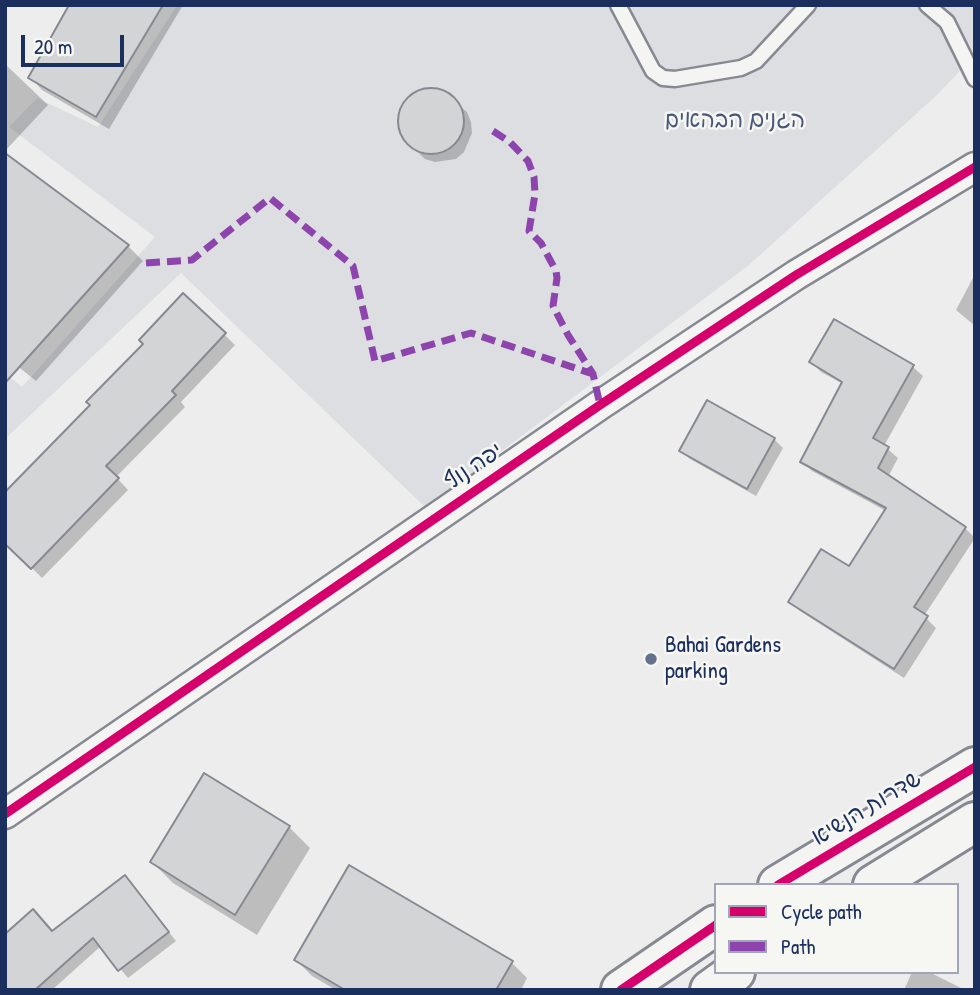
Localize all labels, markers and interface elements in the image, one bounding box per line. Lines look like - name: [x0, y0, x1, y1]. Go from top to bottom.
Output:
- scale bar: [24, 21, 128, 65]
- text: 20 m: [34, 32, 72, 61]
- park label: הגנים הבהאים: [665, 107, 805, 135]
- street label: יפה נוף: [440, 438, 508, 496]
- place label: Bahai Gardens parking: [665, 632, 781, 686]
- marker: Bahai Gardens parking: [643, 651, 659, 667]
- street label: שדרות הנשיא: [807, 766, 927, 852]
- legend: [714, 883, 959, 974]
- text: Cycle path: [781, 897, 862, 926]
- text: Path: [781, 932, 815, 961]

